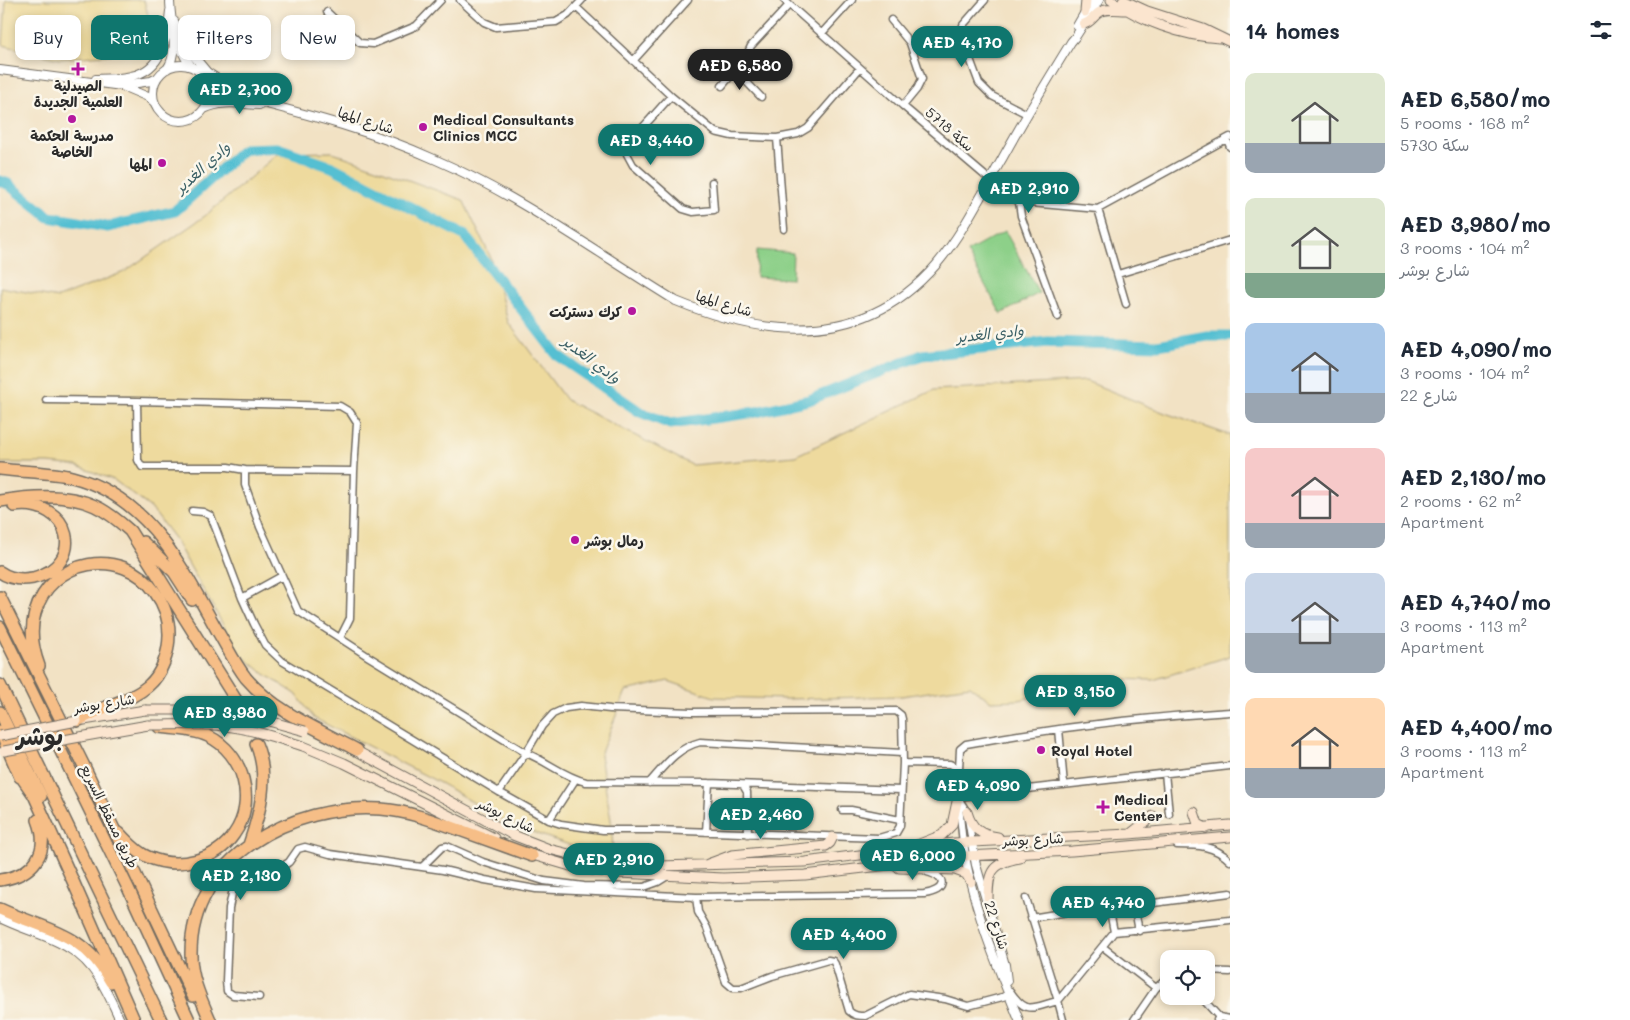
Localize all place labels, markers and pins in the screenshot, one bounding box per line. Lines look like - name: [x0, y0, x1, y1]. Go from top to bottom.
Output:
- pin: AED 4,170: [905, 26, 1019, 68]
- pin: AED 6,580: [683, 48, 797, 91]
- marker: الصيدلية العلمية الجديدة: [72, 63, 84, 75]
- pin: AED 2,700: [183, 72, 297, 115]
- place label: الصيدلية العلمية الجديدة: [34, 76, 123, 111]
- place label: Medical Consultants Clinics MCC: [433, 110, 574, 145]
- marker: مدرسة الحكمة الخاصة: [66, 113, 78, 125]
- marker: Medical Consultants Clinics MCC: [417, 121, 429, 133]
- pin: AED 3,440: [594, 124, 708, 166]
- place label: مدرسة الحكمة الخاصة: [30, 126, 114, 161]
- place label: المها: [129, 154, 152, 173]
- marker: المها: [156, 157, 168, 169]
- pin: AED 2,910: [972, 172, 1086, 214]
- place label: كرك دستركت: [549, 302, 623, 321]
- marker: كرك دستركت: [626, 305, 638, 317]
- place label: رمال بوشر: [583, 531, 644, 551]
- marker: رمال بوشر: [569, 534, 581, 546]
- pin: AED 3,150: [1018, 674, 1132, 717]
- pin: AED 3,980: [168, 696, 282, 738]
- place label: Royal Hotel: [1051, 741, 1132, 760]
- marker: Royal Hotel: [1035, 744, 1047, 756]
- pin: AED 4,090: [921, 768, 1035, 811]
- place label: Medical Center: [1114, 790, 1168, 825]
- pin: AED 2,460: [704, 798, 818, 840]
- marker: Medical Center: [1096, 800, 1110, 814]
- pin: AED 6,000: [856, 838, 970, 881]
- pin: AED 2,910: [557, 842, 671, 885]
- pin: AED 2,130: [184, 858, 298, 901]
- pin: AED 4,740: [1046, 886, 1160, 928]
- pin: AED 4,400: [787, 918, 901, 960]

